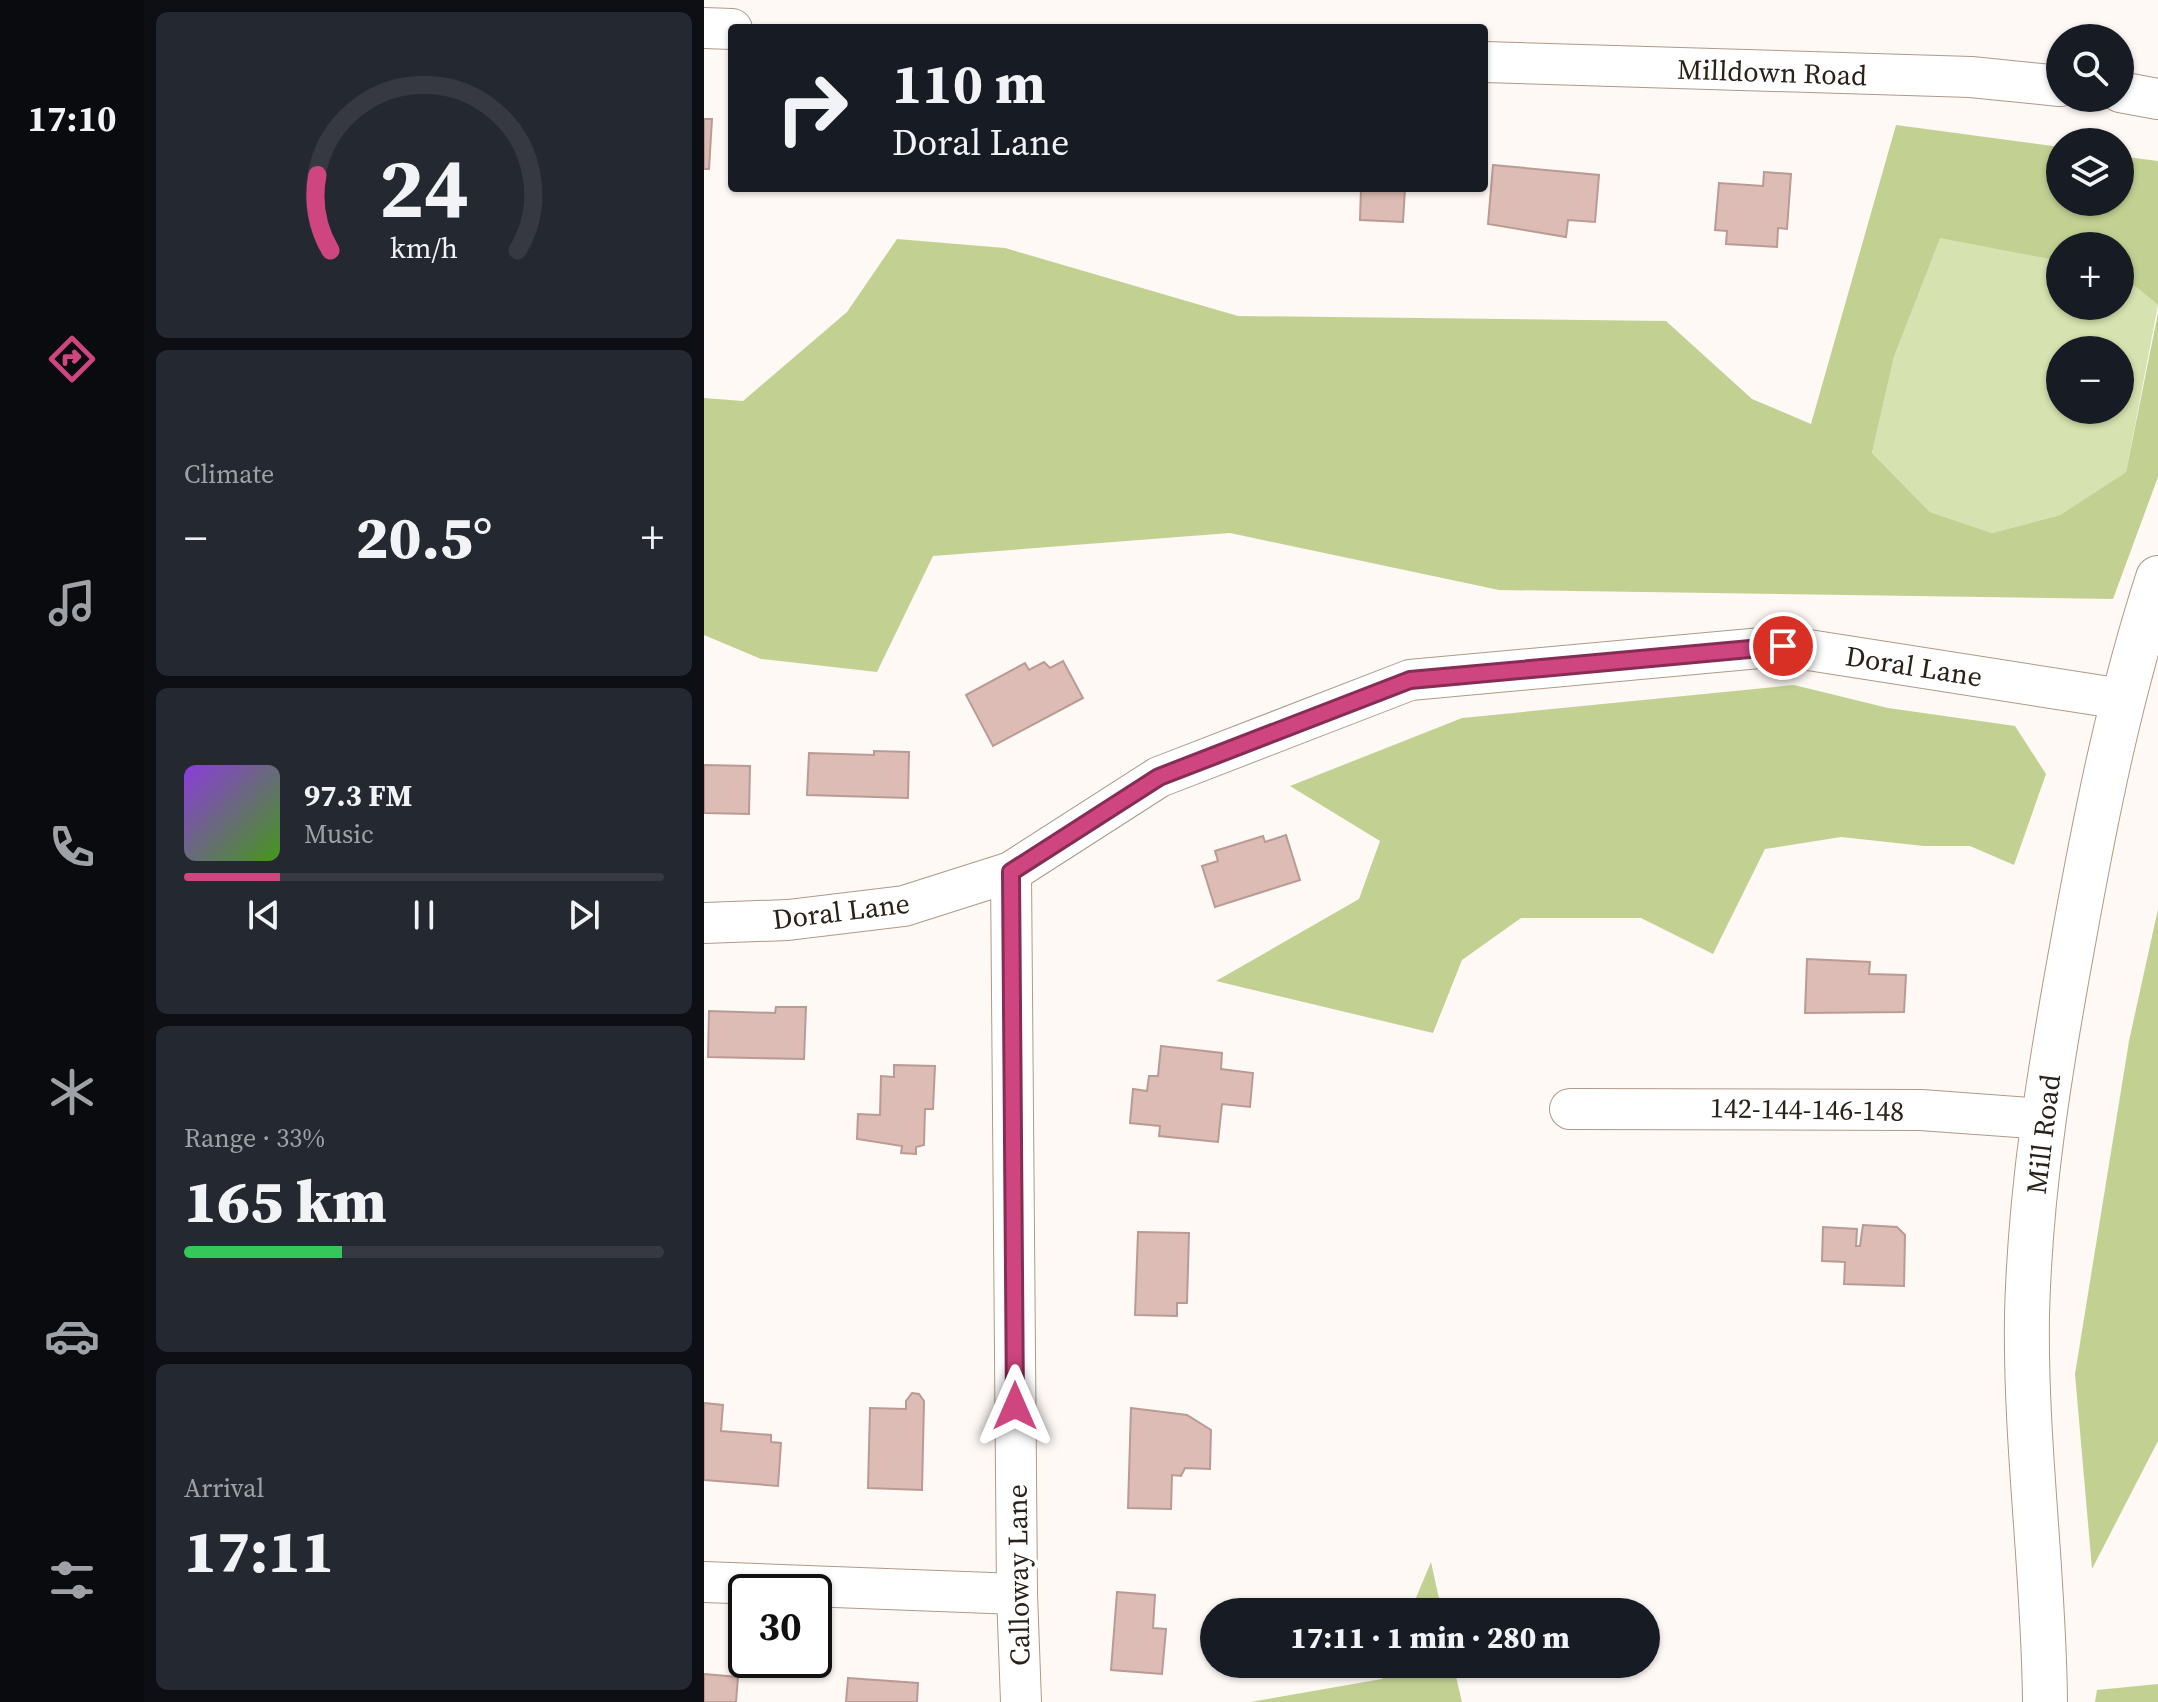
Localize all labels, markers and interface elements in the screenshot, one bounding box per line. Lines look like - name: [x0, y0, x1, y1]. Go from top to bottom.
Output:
- map controls: [2046, 24, 2134, 424]
- button: search: [2046, 24, 2134, 112]
- text: 110 m: [892, 45, 1046, 122]
- street label: Milldown Road: [1676, 50, 1868, 94]
- icon: right: [760, 56, 864, 160]
- text: 17:10: [28, 94, 116, 143]
- text: Doral Lane: [892, 118, 1069, 167]
- button: layers: [2046, 128, 2134, 216]
- text: 24: [379, 131, 469, 245]
- text: km/h: [390, 228, 458, 268]
- button: +: [2046, 232, 2134, 320]
- icon: directions: [44, 331, 100, 387]
- button: −: [2046, 336, 2134, 424]
- text: Climate: [184, 456, 274, 492]
- text: 20.5°: [356, 496, 492, 578]
- text: −: [184, 507, 207, 568]
- text: +: [641, 507, 664, 568]
- icon: music: [44, 575, 100, 631]
- pin: [1749, 612, 1817, 680]
- icon: arrive: [1761, 624, 1805, 668]
- street label: Doral Lane: [1843, 636, 1985, 696]
- text: 97.3 FM: [304, 775, 412, 816]
- text: Music: [304, 816, 374, 852]
- icon: phone: [44, 819, 100, 875]
- street label: Doral Lane: [770, 884, 912, 938]
- icon: previous: [242, 893, 286, 937]
- icon: pause: [402, 893, 446, 937]
- icon: next: [562, 893, 606, 937]
- icon: climate: [44, 1064, 100, 1120]
- street label: Mill Road: [2017, 1072, 2069, 1196]
- street label: 142-144-146-148: [1710, 1088, 1904, 1130]
- text: Range · 33%: [184, 1120, 325, 1156]
- text: 165 km: [184, 1160, 387, 1242]
- icon: car: [44, 1308, 100, 1364]
- position arrow: [973, 1364, 1057, 1448]
- text: Arrival: [184, 1470, 264, 1506]
- street label: Calloway Lane: [997, 1484, 1039, 1666]
- text: 17:11: [184, 1510, 334, 1592]
- icon: filters: [44, 1552, 100, 1608]
- speed limit sign: 30: [728, 1574, 832, 1678]
- text: 17:11 · 1 min · 280 m: [1290, 1617, 1570, 1658]

